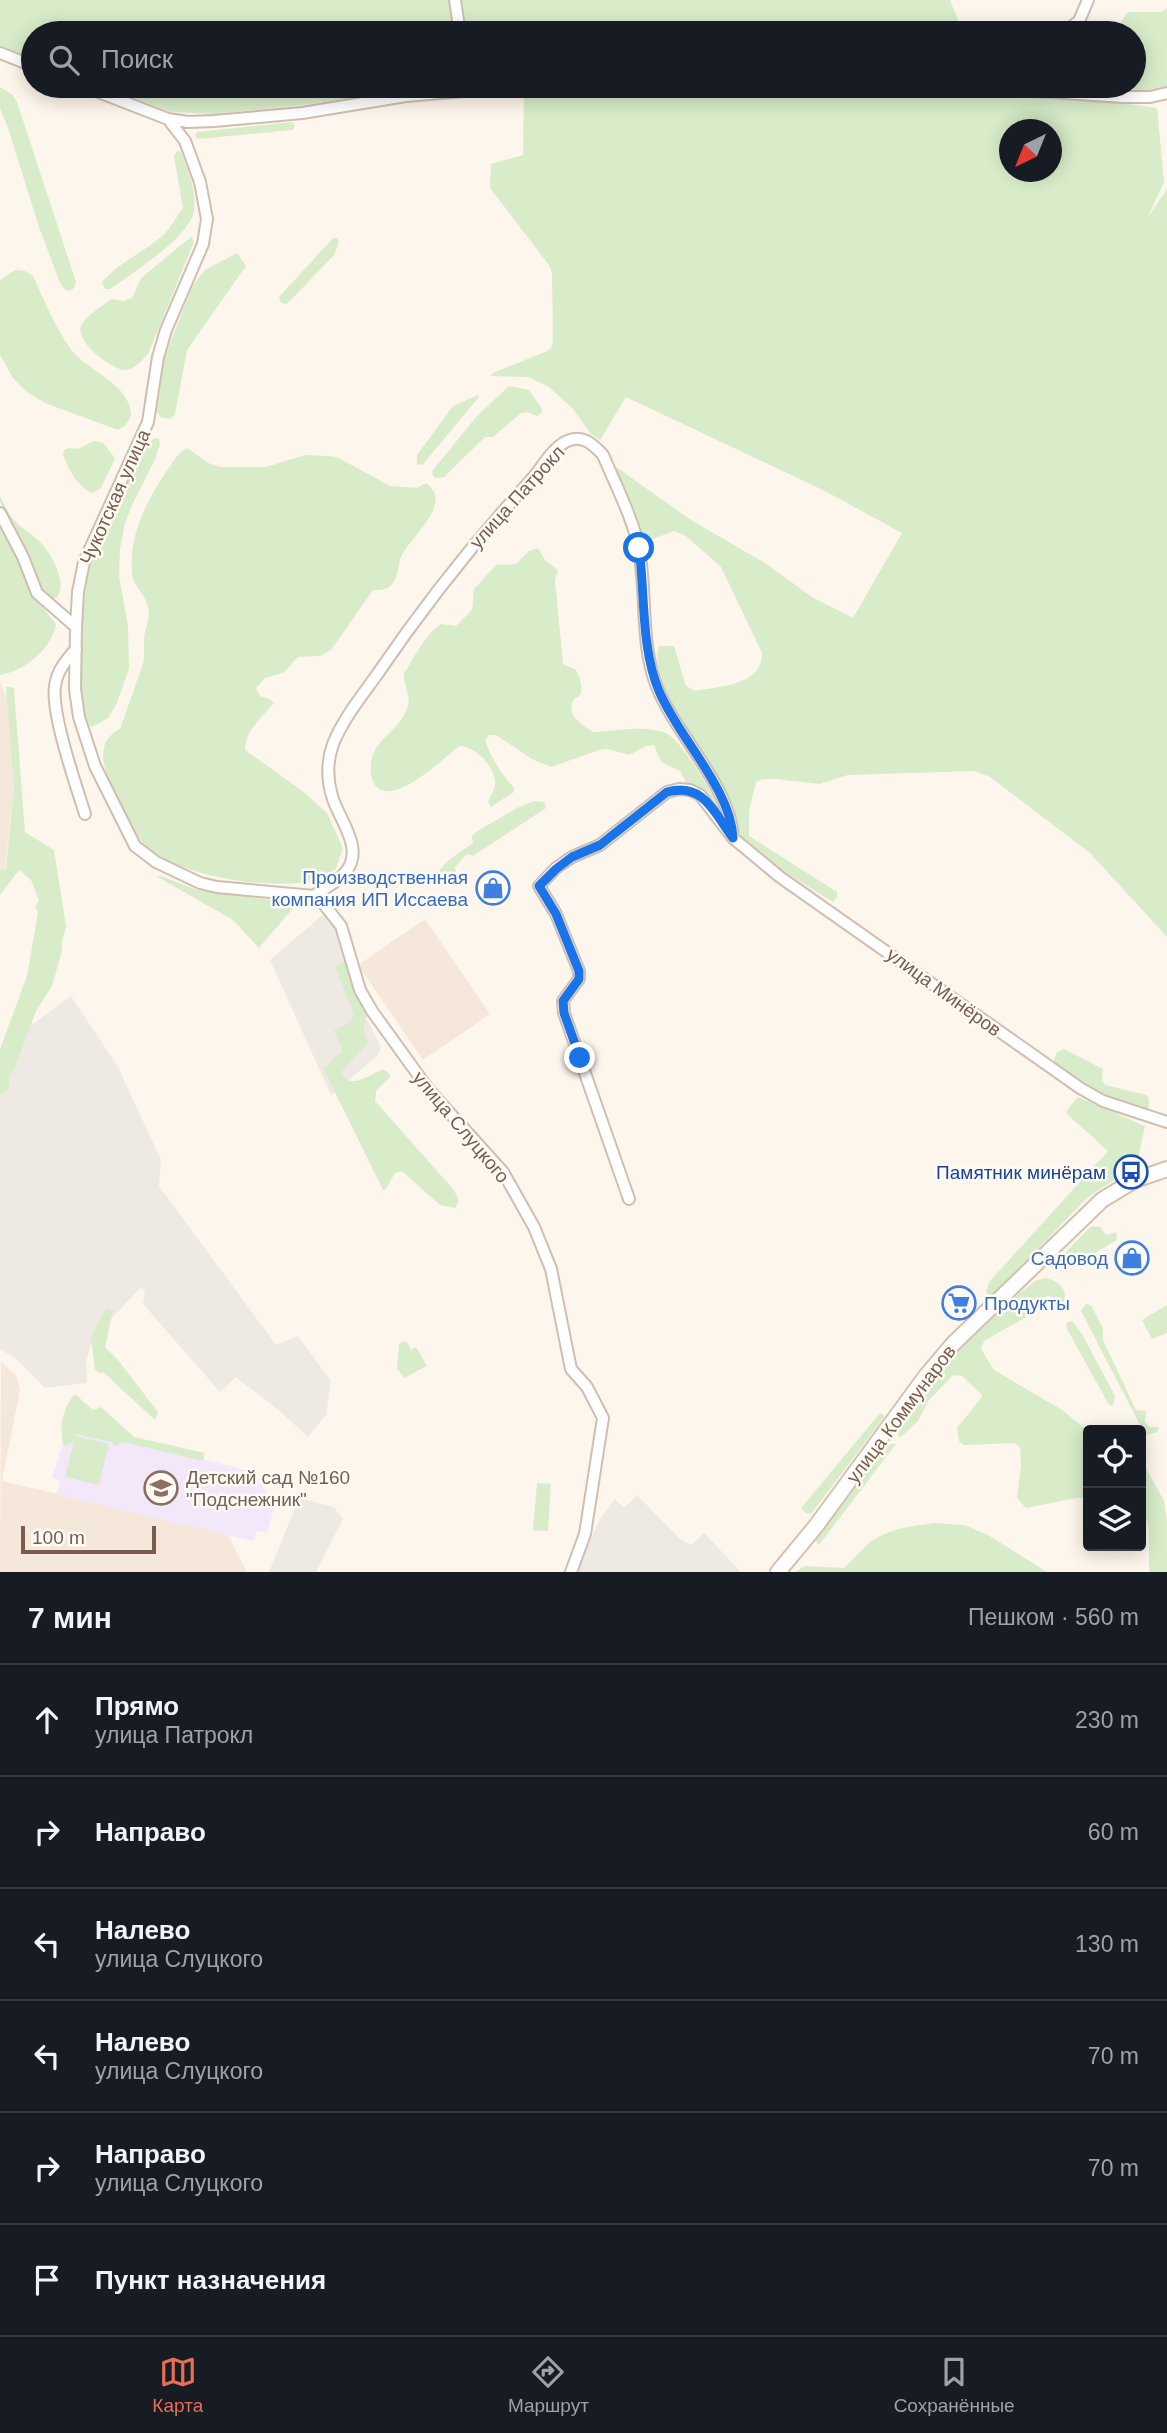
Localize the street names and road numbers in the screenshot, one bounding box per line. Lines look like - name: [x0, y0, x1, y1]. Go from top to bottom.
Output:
- street label: Чукотская улица: [76, 426, 154, 568]
- street label: улица Патрокл: [465, 441, 569, 553]
- street label: улица Минёров: [883, 943, 1005, 1041]
- street label: улица Слуцкого: [408, 1067, 514, 1187]
- street label: улица Коммунаров: [842, 1341, 960, 1487]

